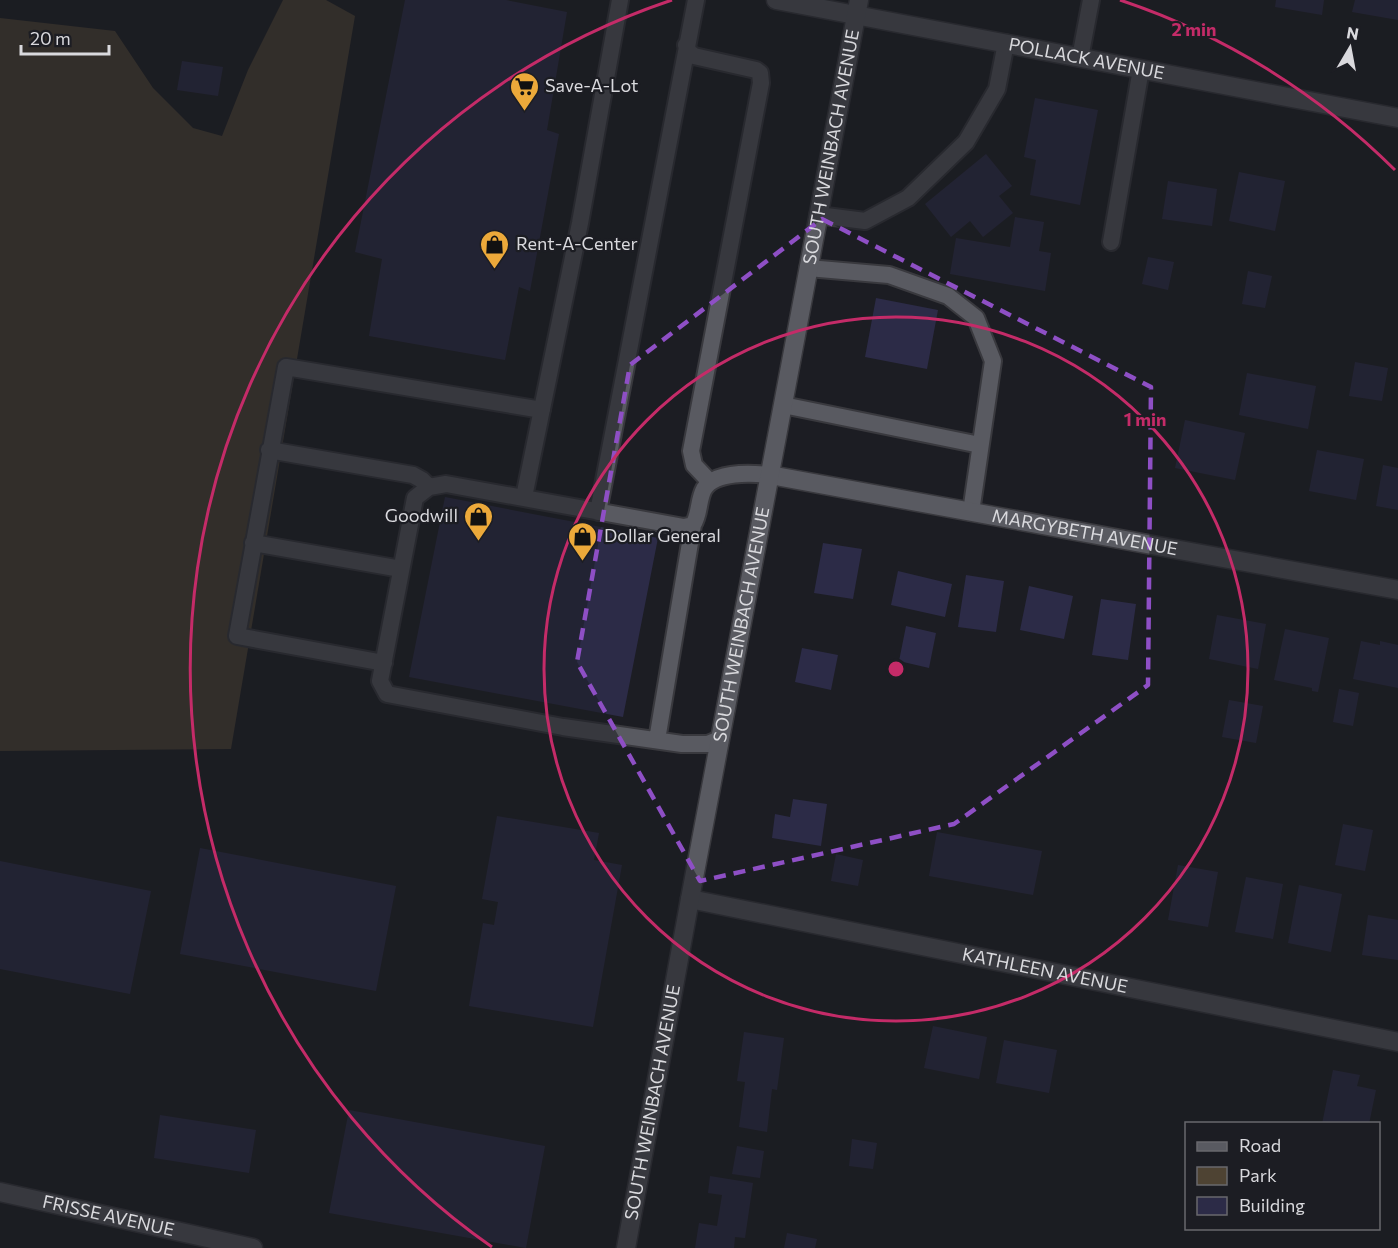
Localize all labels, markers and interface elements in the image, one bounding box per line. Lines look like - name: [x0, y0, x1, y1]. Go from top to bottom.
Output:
- scale bar: [21, 18, 110, 56]
- text: 2 min: [1172, 18, 1216, 40]
- north arrow: [1320, 18, 1380, 78]
- text: N: [1345, 22, 1360, 43]
- text: 20 m: [30, 27, 71, 49]
- street label: SOUTH WEINBACH AVENUE: [797, 27, 863, 266]
- street label: POLLACK AVENUE: [1007, 32, 1166, 83]
- supermarket icon: Save-A-Lot: [508, 70, 540, 112]
- place label: Save-A-Lot: [545, 74, 638, 96]
- shop icon: Rent-A-Center: [479, 228, 511, 270]
- place label: Rent-A-Center: [516, 232, 638, 254]
- text: 1 min: [1124, 408, 1166, 430]
- shop icon: Goodwill: [463, 500, 495, 542]
- place label: Goodwill: [385, 504, 458, 526]
- street label: MARGYBETH AVENUE: [990, 504, 1180, 559]
- street label: SOUTH WEINBACH AVENUE: [708, 505, 773, 744]
- shop icon: Dollar General: [567, 520, 599, 562]
- place label: Dollar General: [604, 524, 721, 546]
- centre of rings: [886, 659, 906, 679]
- street label: KATHLEEN AVENUE: [960, 942, 1130, 997]
- street label: SOUTH WEINBACH AVENUE: [619, 983, 684, 1222]
- legend: [1185, 1122, 1380, 1230]
- text: Road: [1239, 1134, 1281, 1156]
- text: Park: [1239, 1164, 1277, 1186]
- street label: FRISSE AVENUE: [41, 1190, 177, 1240]
- text: Building: [1239, 1194, 1305, 1216]

